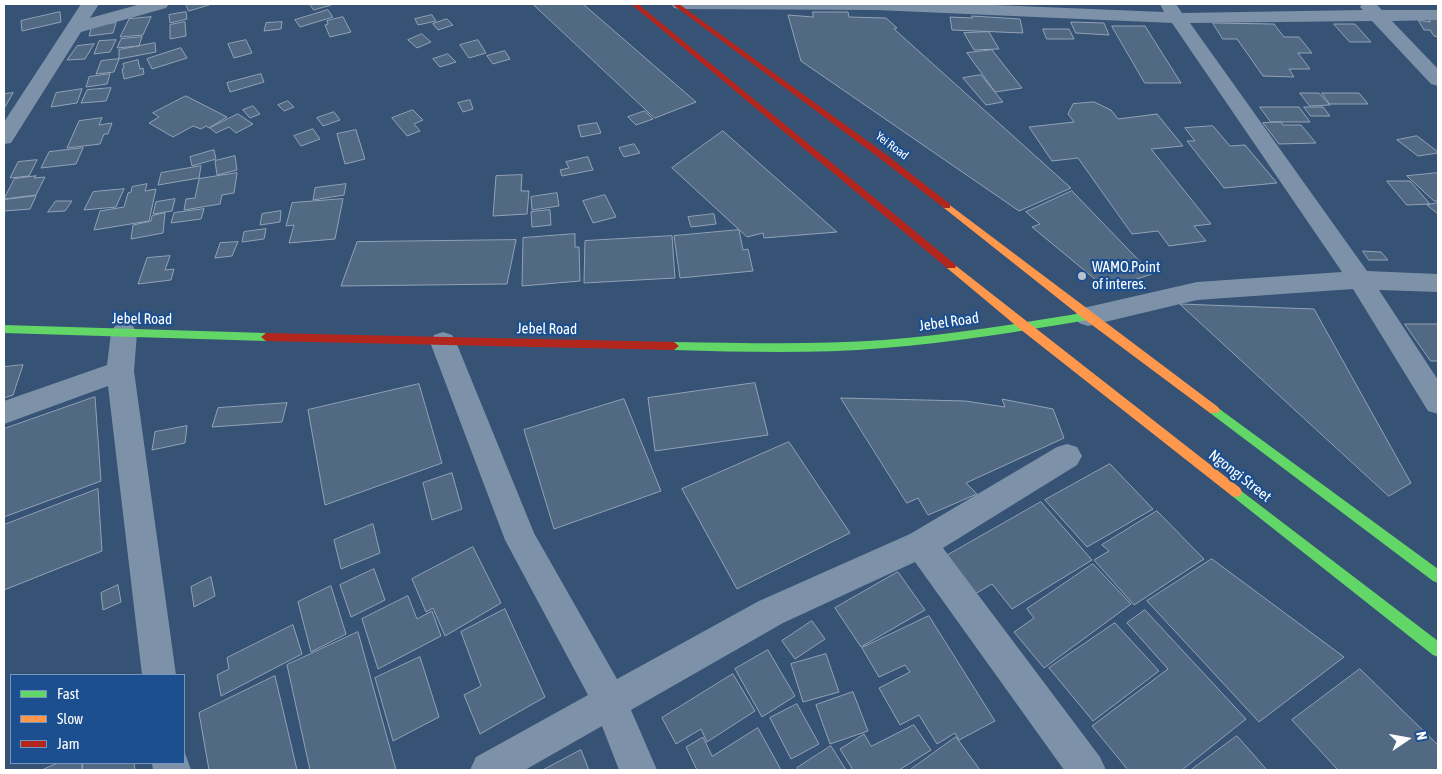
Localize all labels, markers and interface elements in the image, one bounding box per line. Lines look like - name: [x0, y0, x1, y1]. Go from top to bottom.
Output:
- street label: Yei Road: [873, 129, 911, 163]
- place label: WAMO.Point of interes.: [1092, 258, 1160, 293]
- marker: WAMO.Point of interes.: [1076, 270, 1088, 282]
- street label: Jebel Road: [112, 309, 172, 329]
- street label: Jebel Road: [918, 309, 980, 335]
- street label: Jebel Road: [517, 319, 577, 339]
- street label: Ngongi Street: [1205, 446, 1275, 506]
- legend: [10, 674, 185, 764]
- text: Fast: [57, 685, 79, 702]
- text: Slow: [57, 710, 83, 727]
- north arrow: [1382, 714, 1432, 764]
- text: N: [1413, 730, 1430, 742]
- text: Jam: [57, 735, 80, 752]

